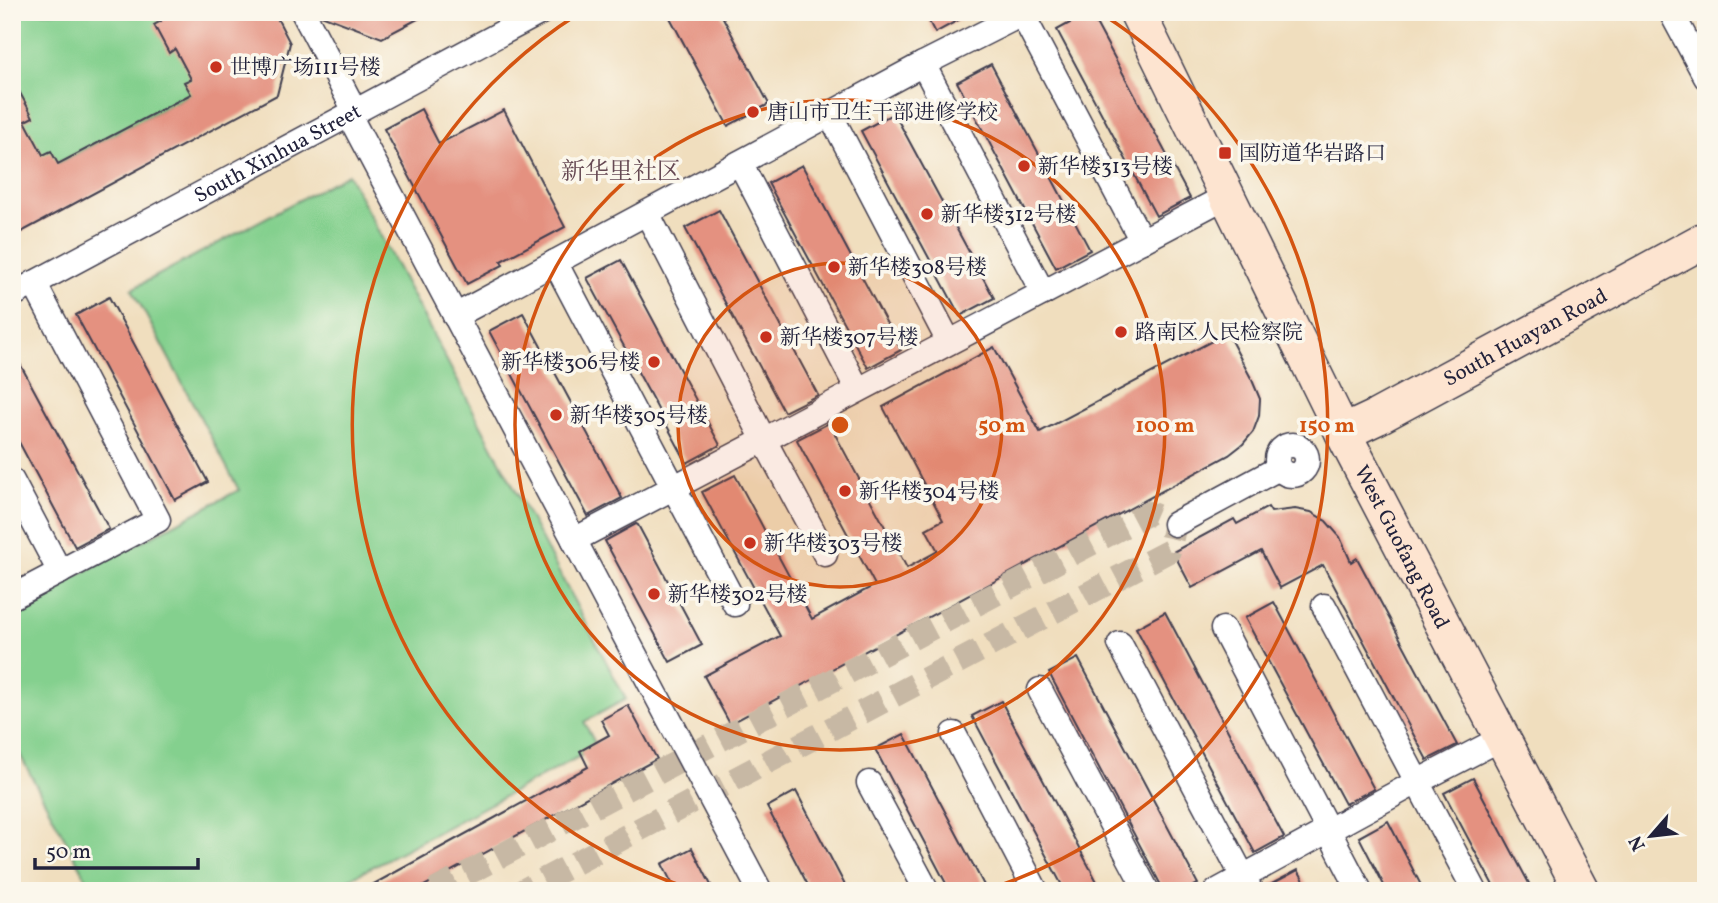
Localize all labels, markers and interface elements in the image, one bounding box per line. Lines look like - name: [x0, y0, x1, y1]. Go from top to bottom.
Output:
- place label: 世博广场111号楼: [230, 54, 380, 83]
- marker: 世博广场111号楼: [208, 59, 224, 75]
- street label: South Xinhua Street: [189, 98, 367, 211]
- place label: 唐山市卫生干部进修学校: [767, 99, 998, 128]
- marker: 唐山市卫生干部进修学校: [745, 104, 761, 120]
- place label: 国防道华岩路口: [1239, 140, 1386, 169]
- marker: 国防道华岩路口: [1217, 145, 1233, 161]
- place label: 新华楼313号楼: [1038, 153, 1173, 182]
- district label: 新华里社区: [561, 156, 681, 190]
- marker: 新华楼313号楼: [1016, 158, 1032, 174]
- place label: 新华楼312号楼: [941, 201, 1076, 230]
- marker: 新华楼312号楼: [919, 206, 935, 222]
- place label: 新华楼308号楼: [848, 254, 987, 283]
- marker: 新华楼308号楼: [826, 259, 842, 275]
- street label: South Huayan Road: [1439, 282, 1613, 394]
- place label: 路南区人民检察院: [1135, 319, 1303, 348]
- place label: 新华楼307号楼: [780, 324, 918, 353]
- marker: 路南区人民检察院: [1113, 324, 1129, 340]
- marker: 新华楼307号楼: [758, 329, 774, 345]
- place label: 新华楼306号楼: [501, 349, 640, 378]
- marker: 新华楼306号楼: [646, 354, 662, 370]
- place label: 新华楼305号楼: [570, 402, 708, 431]
- marker: 新华楼305号楼: [548, 407, 564, 423]
- text: 50 m: [978, 412, 1026, 441]
- text: 100 m: [1135, 412, 1195, 441]
- text: 150 m: [1299, 412, 1355, 441]
- centre of rings: [828, 413, 852, 437]
- street label: West Guofang Road: [1346, 461, 1456, 634]
- place label: 新华楼304号楼: [859, 478, 999, 507]
- marker: 新华楼304号楼: [837, 483, 853, 499]
- place label: 新华楼303号楼: [764, 530, 902, 559]
- marker: 新华楼303号楼: [742, 535, 758, 551]
- place label: 新华楼302号楼: [668, 581, 807, 610]
- marker: 新华楼302号楼: [646, 586, 662, 602]
- north arrow: [1616, 802, 1686, 872]
- scale bar: [35, 826, 198, 870]
- text: N: [1623, 831, 1652, 855]
- text: 50 m: [46, 838, 91, 867]

